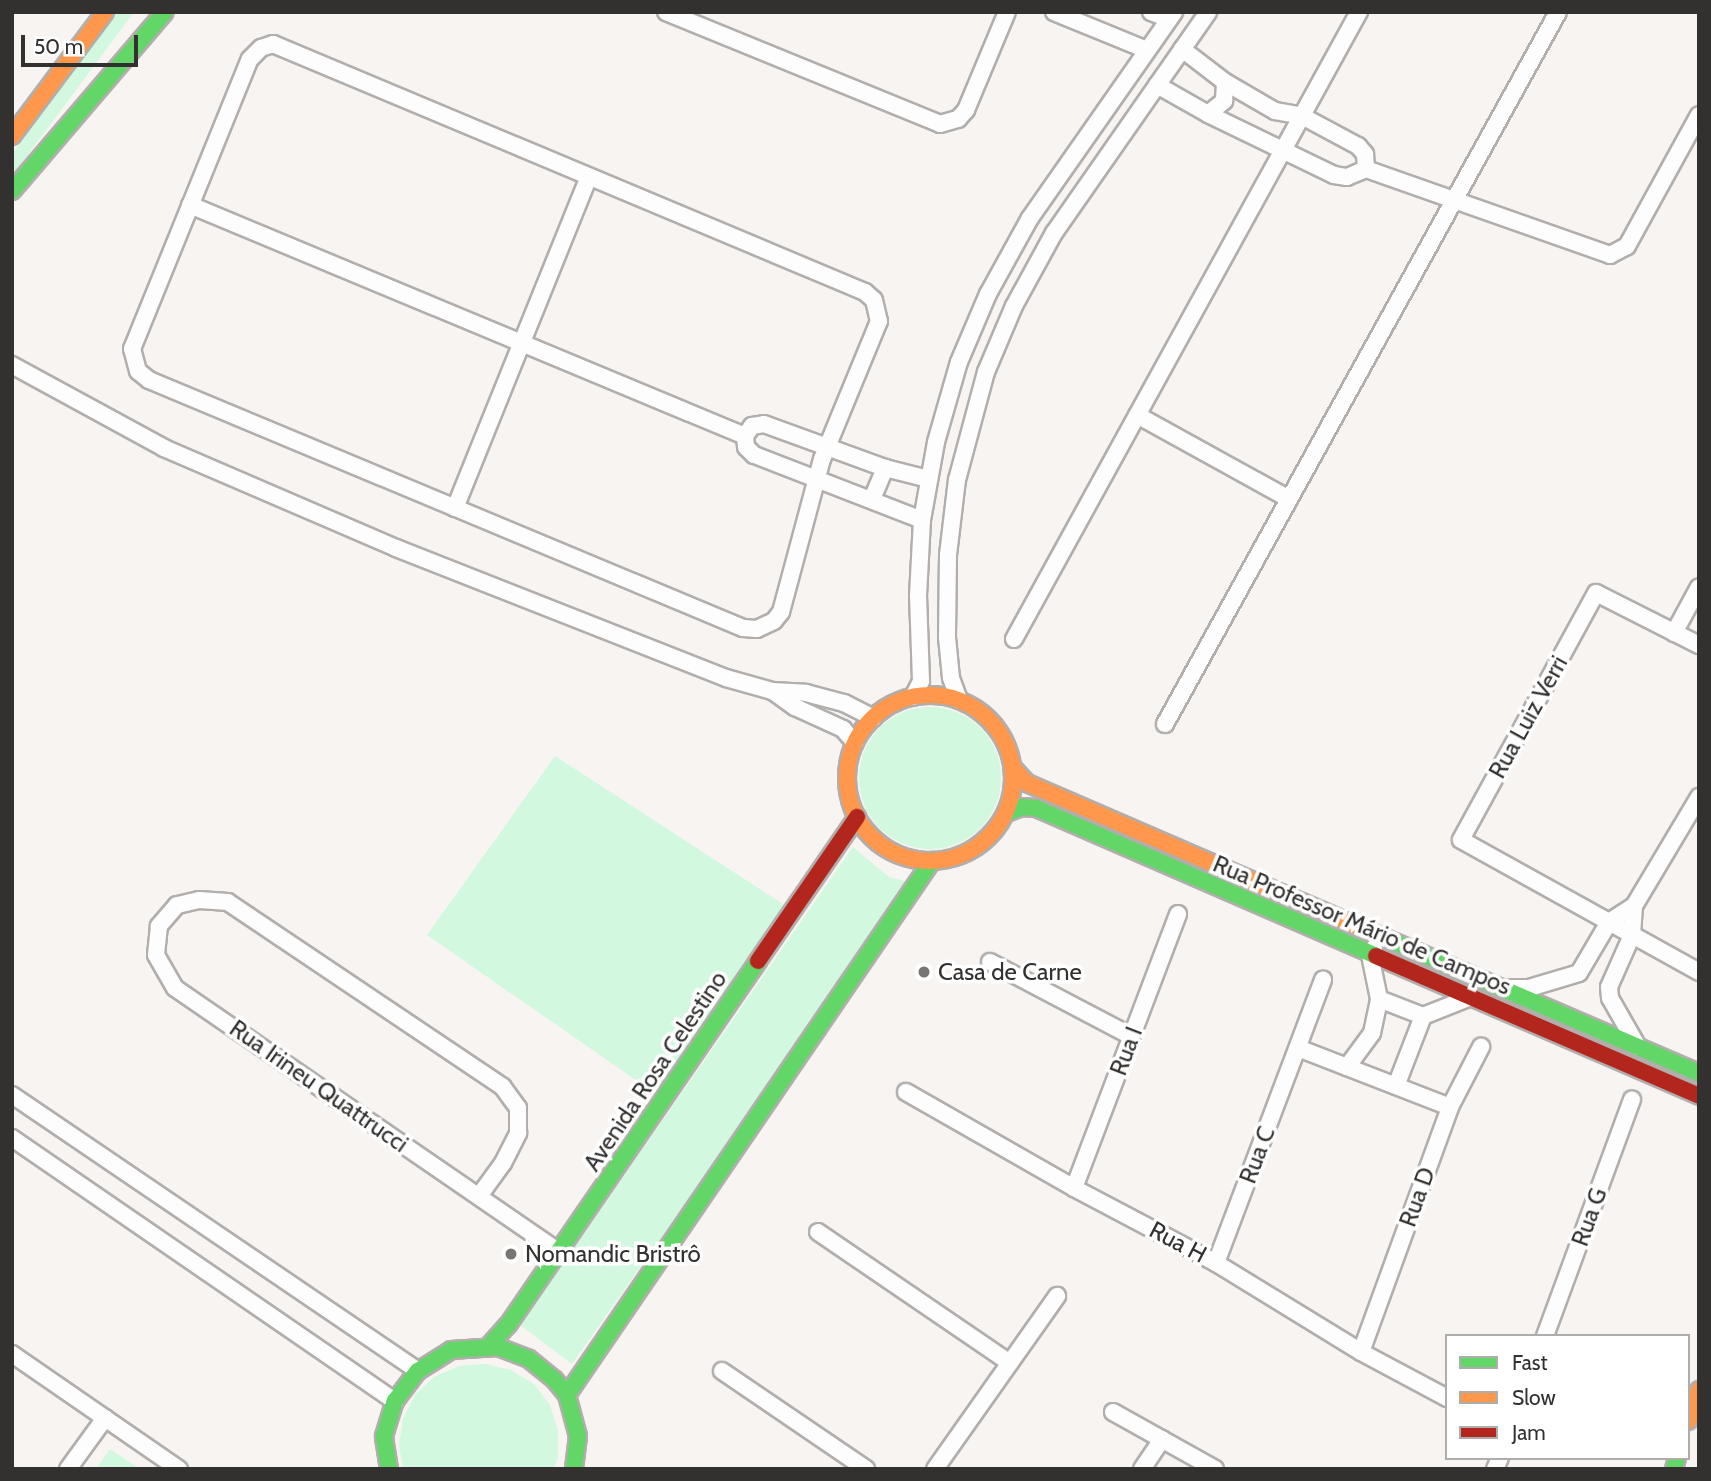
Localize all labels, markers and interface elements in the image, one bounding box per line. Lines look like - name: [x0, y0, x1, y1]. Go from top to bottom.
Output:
- scale bar: [24, 21, 142, 65]
- text: 50 m: [34, 34, 83, 59]
- street label: Rua Luiz Verri: [1483, 651, 1573, 783]
- street label: Rua Professor Mário de Campos: [1209, 849, 1515, 1001]
- place label: Casa de Carne: [938, 958, 1082, 986]
- marker: Casa de Carne: [916, 964, 932, 980]
- street label: Avenida Rosa Celestino: [577, 966, 733, 1176]
- street label: Rua Irineu Quattrucci: [224, 1014, 414, 1158]
- street label: Rua I: [1104, 1023, 1148, 1079]
- street label: Rua C: [1233, 1123, 1281, 1187]
- street label: Rua D: [1393, 1163, 1441, 1231]
- street label: Rua G: [1565, 1184, 1613, 1250]
- street label: Rua H: [1144, 1215, 1212, 1269]
- place label: Nomandic Bristrô: [525, 1240, 701, 1268]
- marker: Nomandic Bristrô: [503, 1246, 519, 1262]
- legend: [1445, 1334, 1690, 1460]
- text: Fast: [1512, 1350, 1548, 1375]
- text: Slow: [1512, 1385, 1556, 1410]
- text: Jam: [1512, 1420, 1546, 1445]

